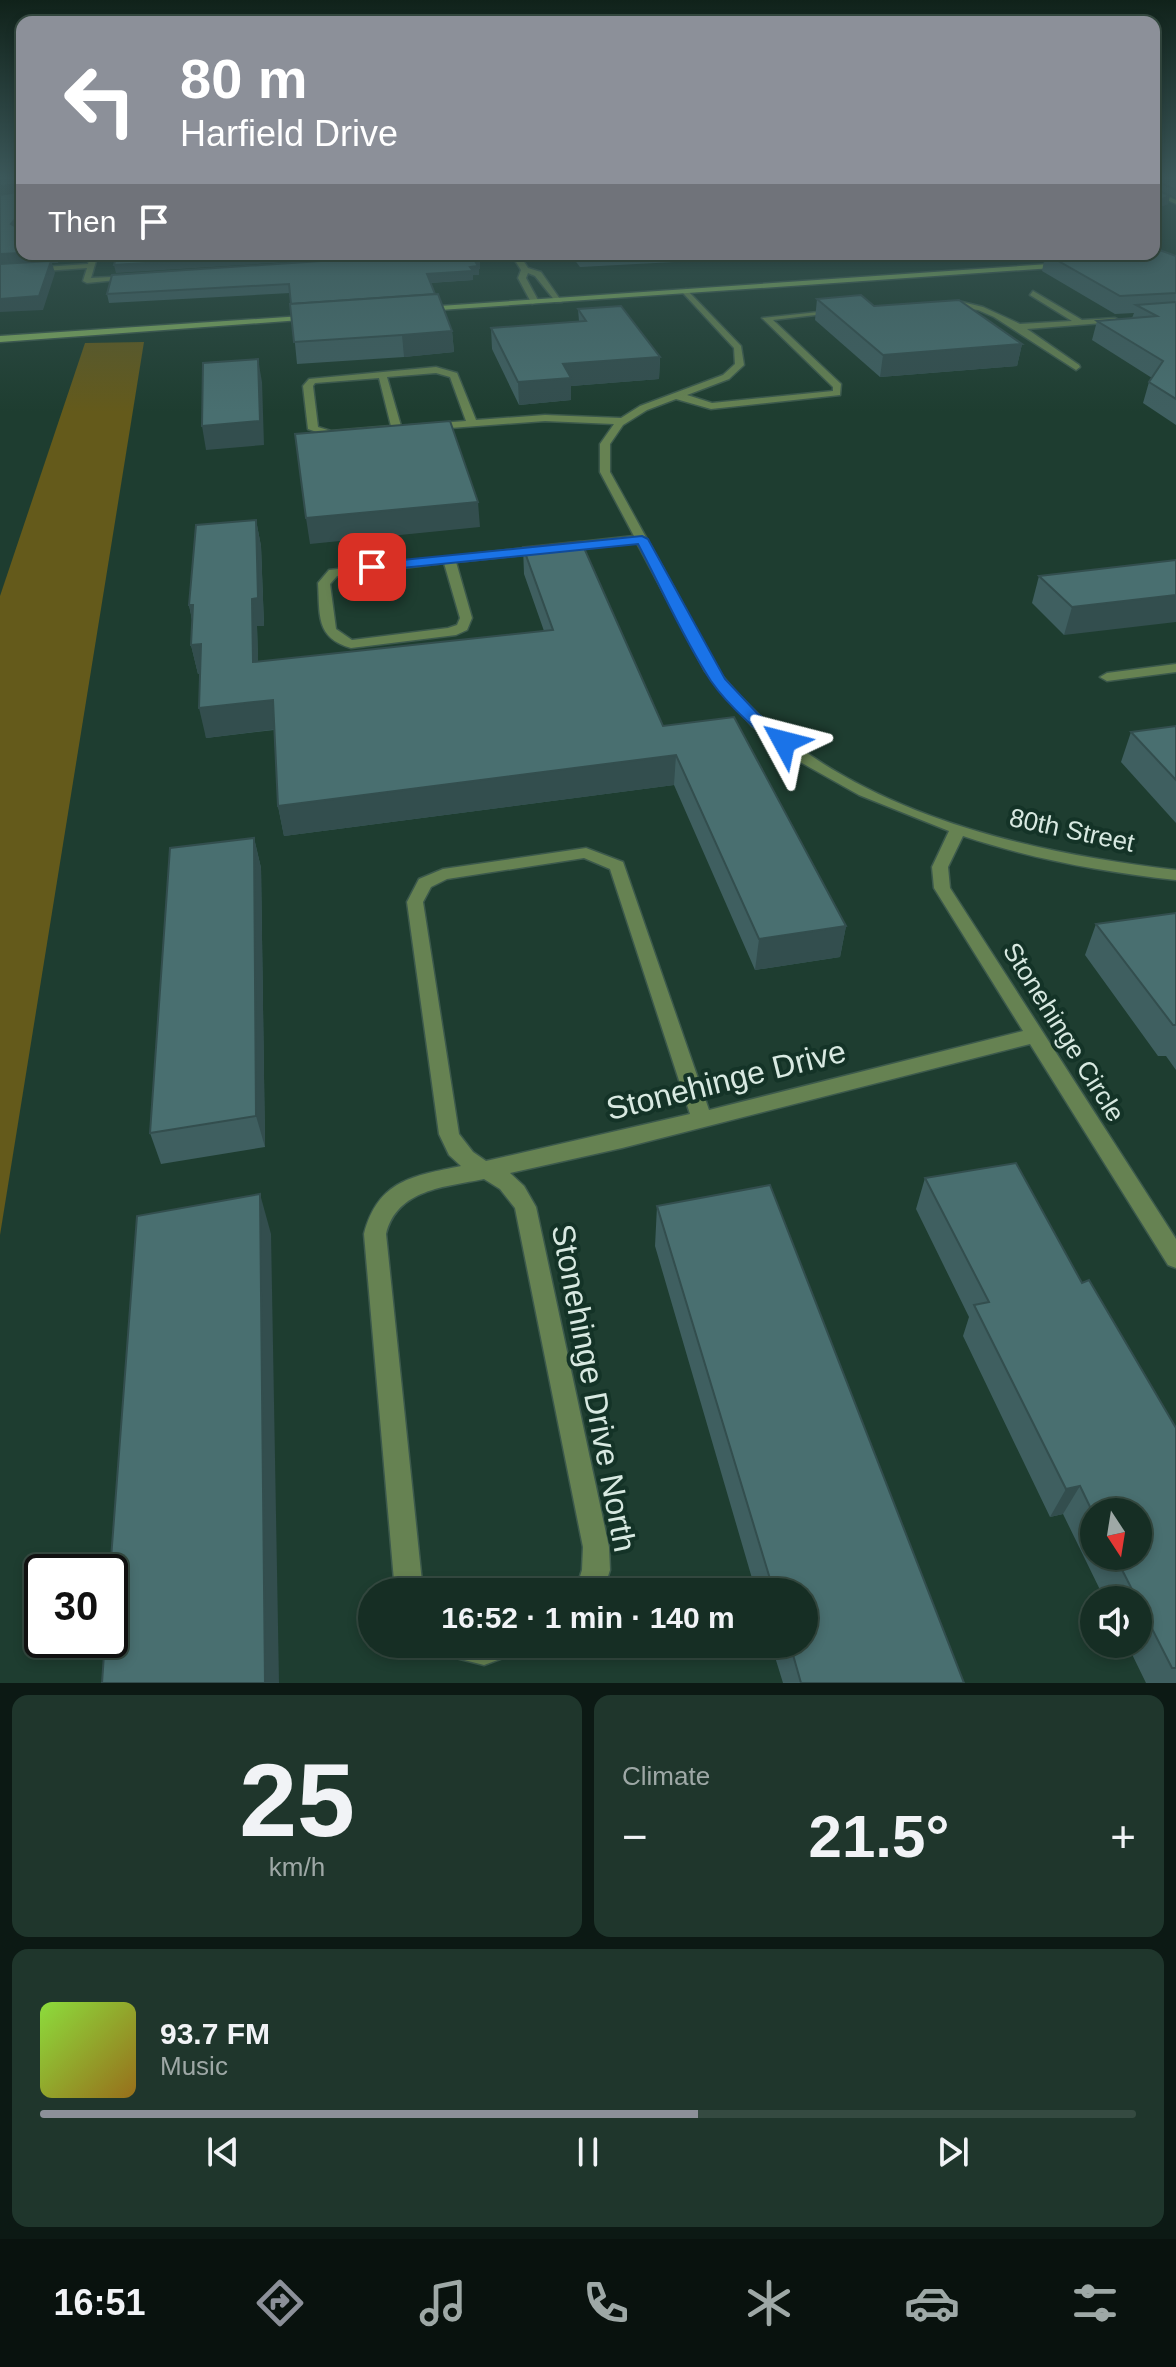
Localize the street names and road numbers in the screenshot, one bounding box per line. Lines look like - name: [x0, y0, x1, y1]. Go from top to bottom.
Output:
- street label: 80th Street: [1007, 802, 1138, 858]
- street label: Stonehinge Circle: [997, 937, 1131, 1127]
- street label: Stonehinge Drive: [603, 1033, 849, 1127]
- street label: Stonehinge Drive North: [545, 1221, 643, 1555]

